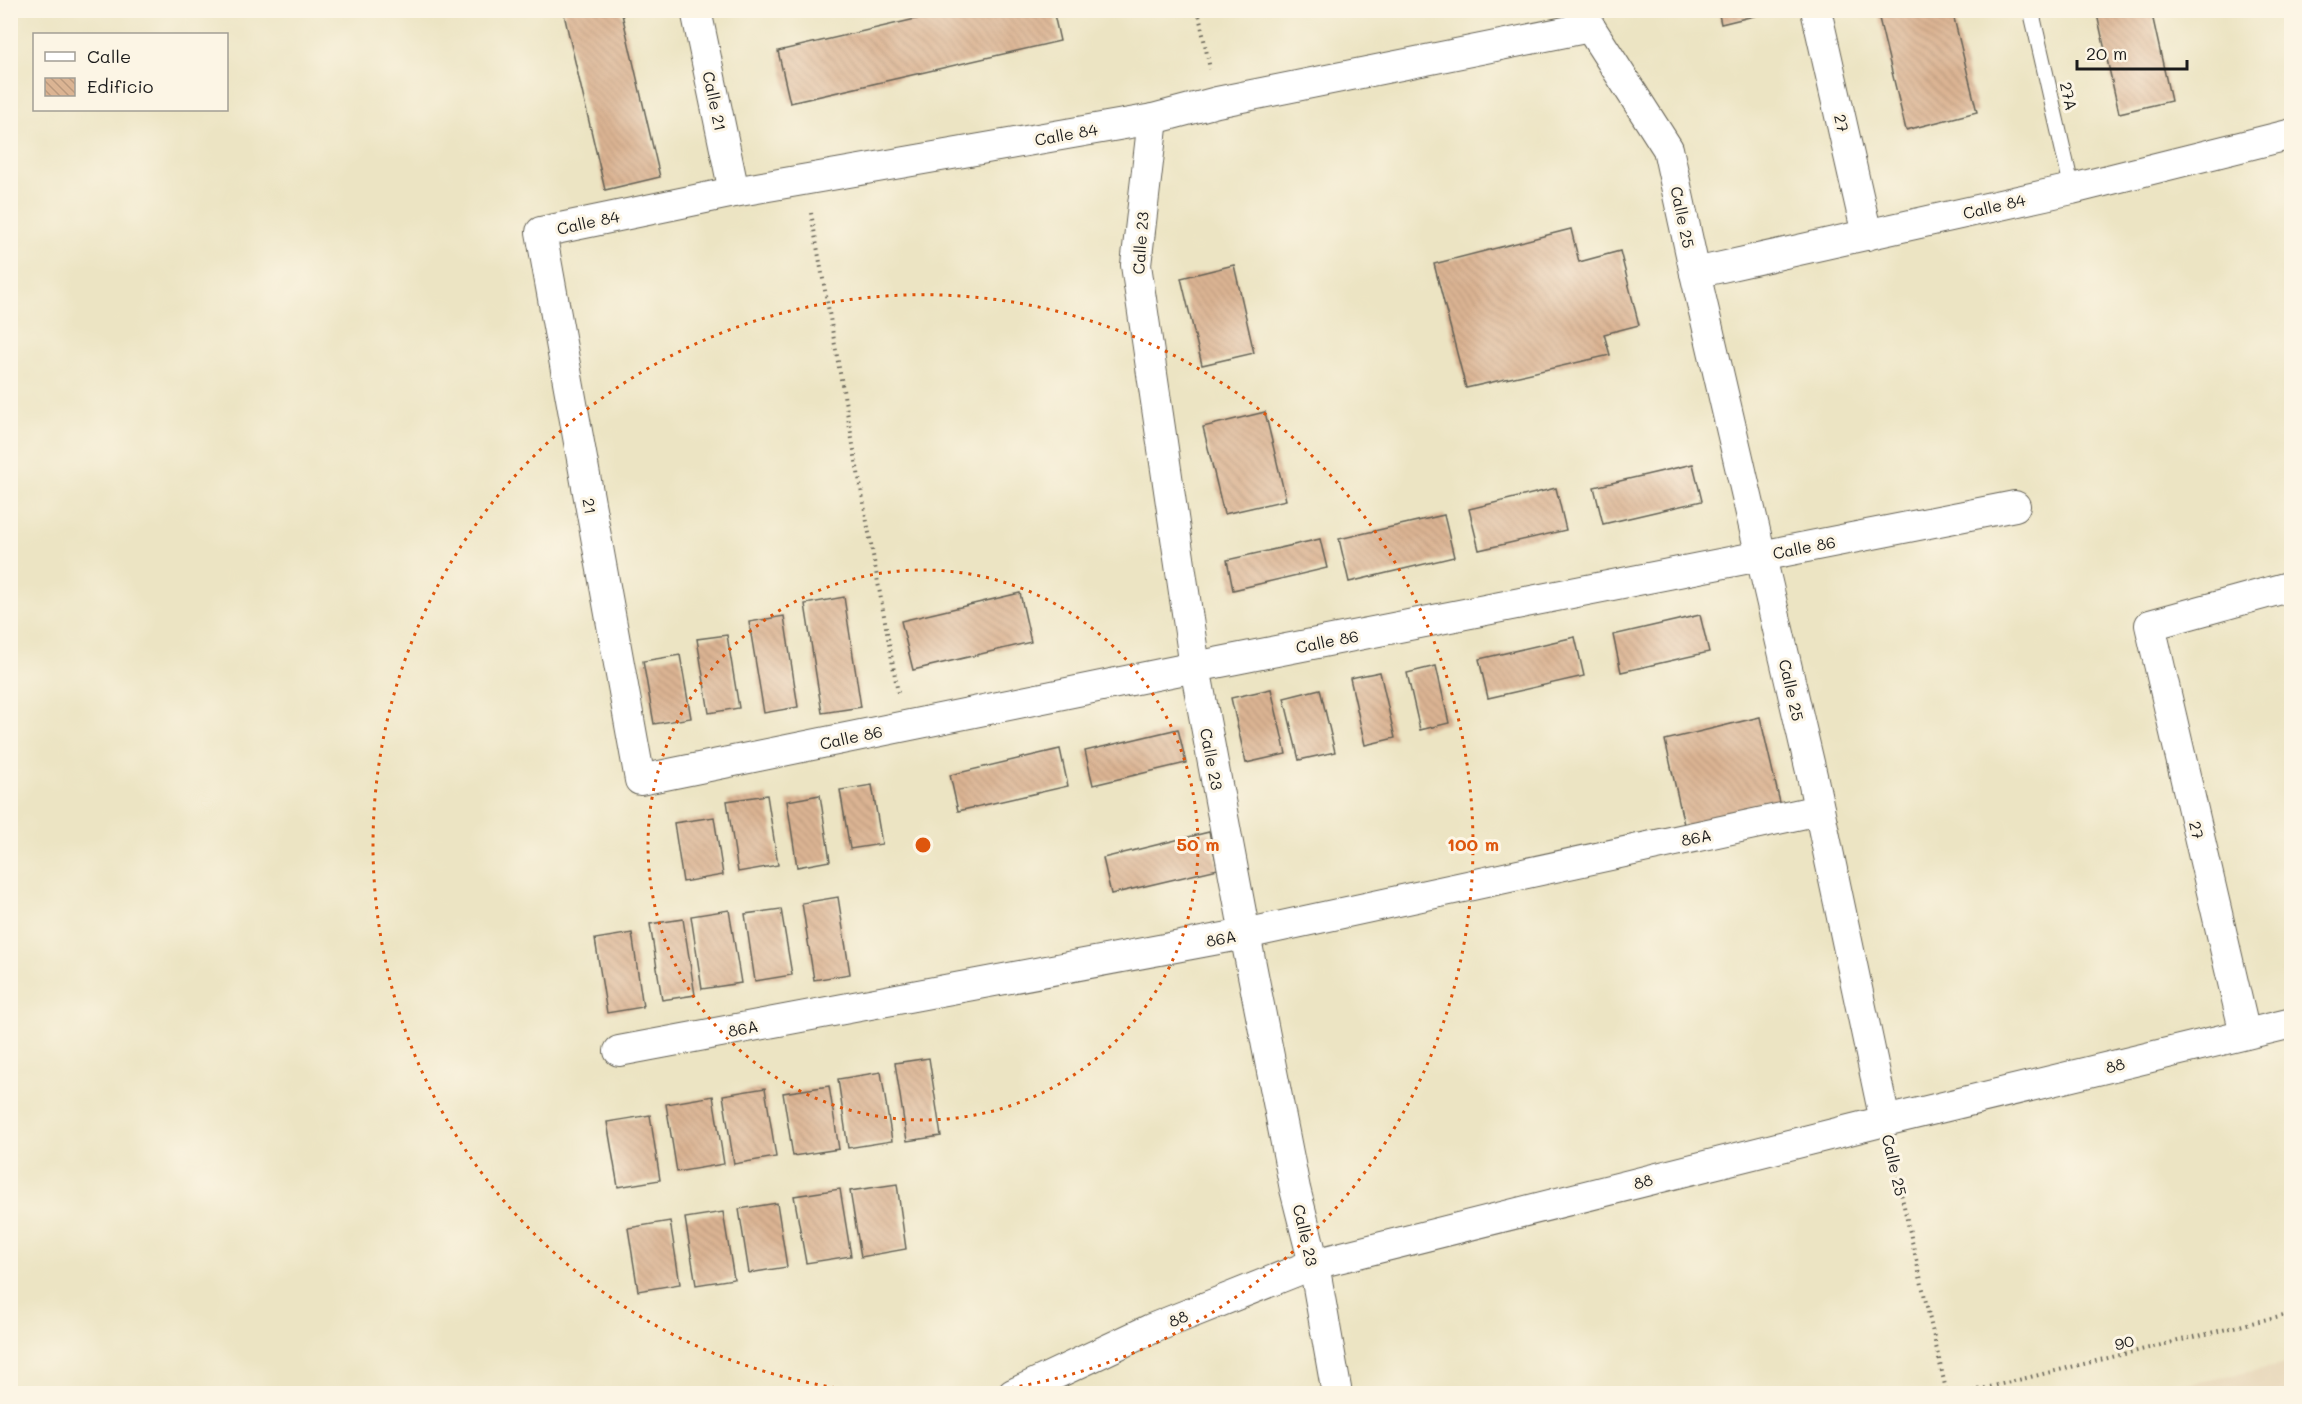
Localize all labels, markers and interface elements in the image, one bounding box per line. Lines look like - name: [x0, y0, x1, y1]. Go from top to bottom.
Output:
- legend: [33, 33, 228, 111]
- scale bar: [2077, 33, 2186, 71]
- text: 20 m: [2086, 41, 2127, 65]
- text: Calle: [87, 44, 131, 68]
- street label: Calle 21: [698, 69, 732, 133]
- text: Edificio: [87, 74, 154, 98]
- street label: 27A: [2056, 80, 2082, 112]
- street label: 27: [1830, 112, 1854, 134]
- street label: Calle 84: [1033, 118, 1100, 150]
- street label: Calle 25: [1666, 184, 1700, 250]
- street label: Calle 84: [1961, 188, 2028, 223]
- street label: Calle 84: [555, 205, 622, 239]
- street label: Calle 23: [1127, 211, 1153, 275]
- street label: 21: [578, 496, 602, 516]
- street label: Calle 86: [1771, 531, 1837, 563]
- street label: Calle 86: [1294, 625, 1360, 657]
- street label: Calle 25: [1775, 657, 1809, 723]
- street label: Calle 86: [818, 720, 884, 754]
- street label: Calle 23: [1196, 726, 1228, 792]
- street label: 27: [2185, 819, 2209, 841]
- street label: 86A: [1679, 824, 1713, 850]
- text: 50 m: [1177, 832, 1219, 856]
- text: 100 m: [1447, 832, 1499, 856]
- centre of rings: [913, 835, 933, 855]
- street label: 86A: [1204, 925, 1238, 951]
- street label: 86A: [726, 1015, 760, 1041]
- street label: 88: [2103, 1052, 2127, 1078]
- street label: Calle 25: [1878, 1132, 1912, 1198]
- street label: 88: [1631, 1168, 1655, 1194]
- street label: Calle 23: [1289, 1202, 1323, 1268]
- street label: 88: [1165, 1305, 1191, 1331]
- street label: 90: [2112, 1329, 2136, 1355]

